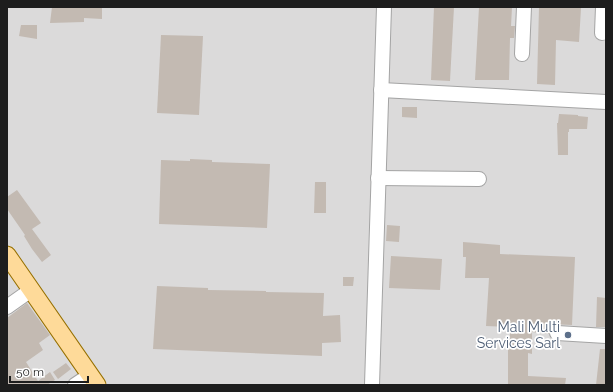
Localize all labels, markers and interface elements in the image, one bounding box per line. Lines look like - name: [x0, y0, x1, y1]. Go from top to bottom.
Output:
- place label: Mali Multi Services Sarl: [477, 319, 560, 351]
- marker: Mali Multi Services Sarl: [563, 330, 573, 340]
- scale bar: [10, 358, 88, 384]
- text: 50 m: [16, 365, 44, 379]

